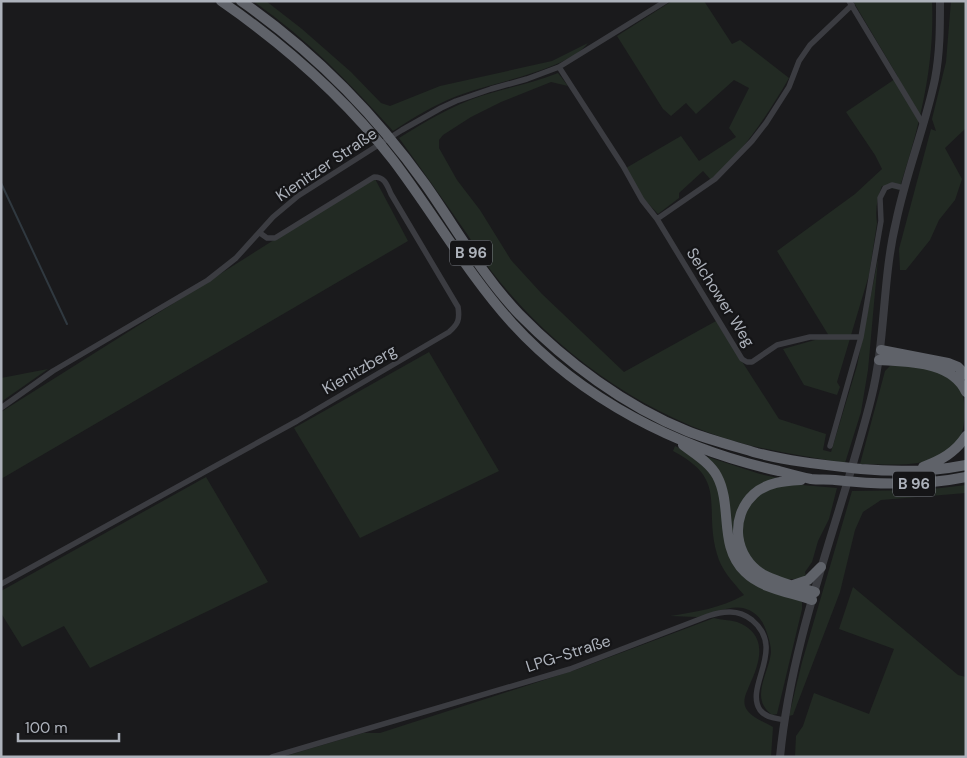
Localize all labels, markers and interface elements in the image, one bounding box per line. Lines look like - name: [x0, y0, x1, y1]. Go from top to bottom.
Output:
- street label: Kienitzer Straße: [272, 123, 381, 206]
- road number: B 96: [450, 240, 492, 266]
- street label: Selchower Weg: [682, 244, 760, 351]
- street label: Kienitzberg: [318, 340, 400, 399]
- road number: B 96: [893, 472, 935, 496]
- street label: LPG-Straße: [523, 630, 613, 677]
- scale bar: [18, 710, 119, 742]
- text: 100 m: [25, 718, 68, 738]

